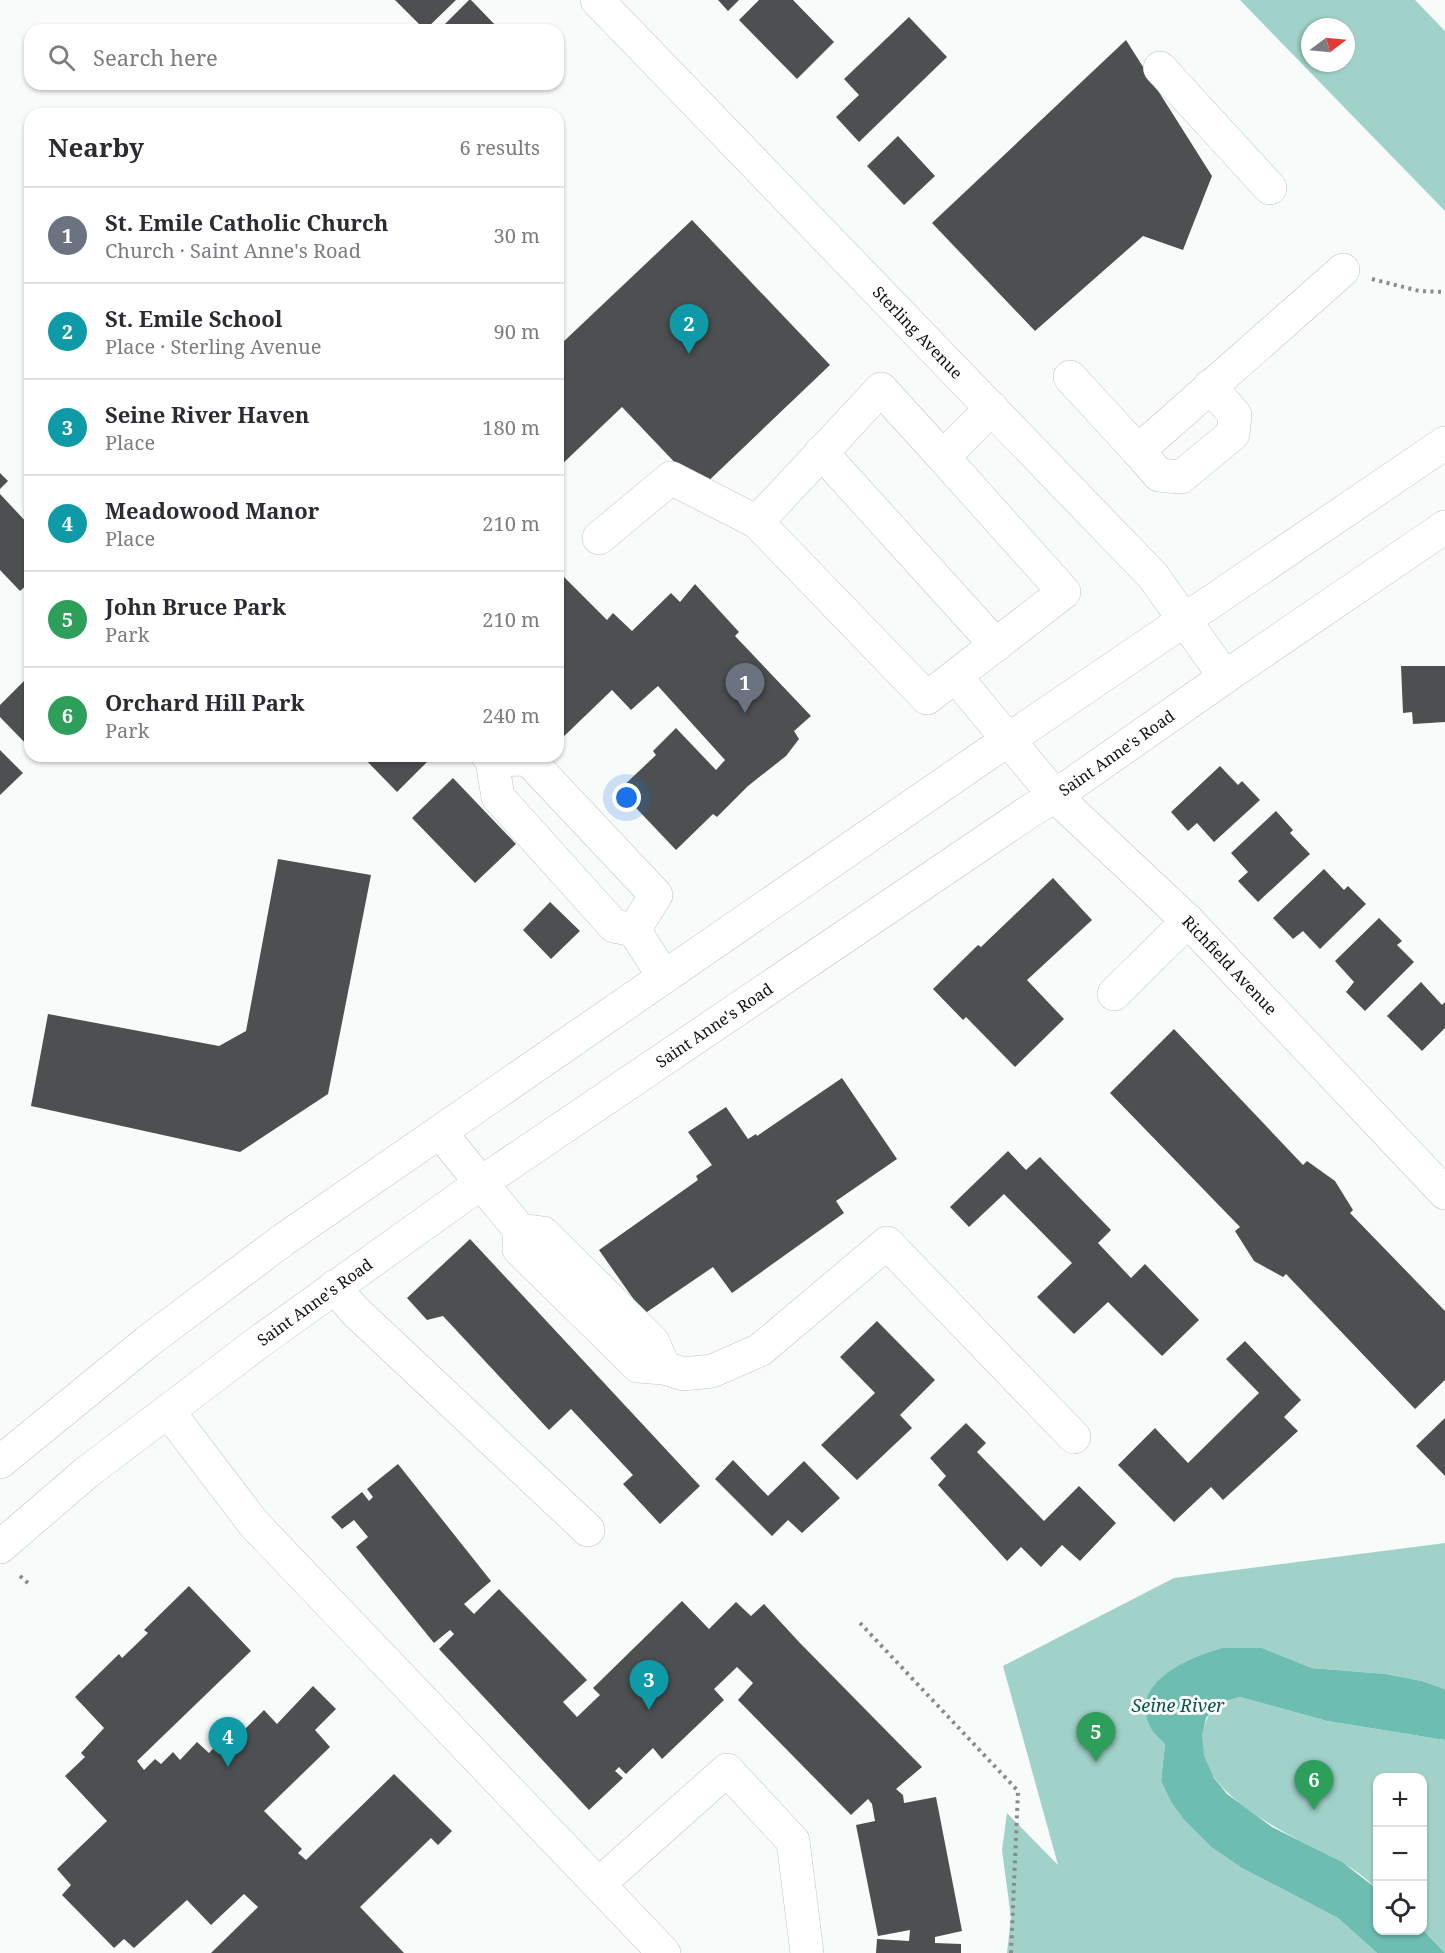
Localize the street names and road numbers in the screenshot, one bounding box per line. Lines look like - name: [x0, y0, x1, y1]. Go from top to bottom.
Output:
- street label: Sterling Avenue: [868, 281, 968, 384]
- street label: Saint Anne's Road: [1054, 705, 1179, 801]
- street label: Richfield Avenue: [1177, 911, 1282, 1020]
- street label: Saint Anne's Road: [651, 977, 777, 1073]
- street label: Saint Anne's Road: [252, 1253, 377, 1351]

